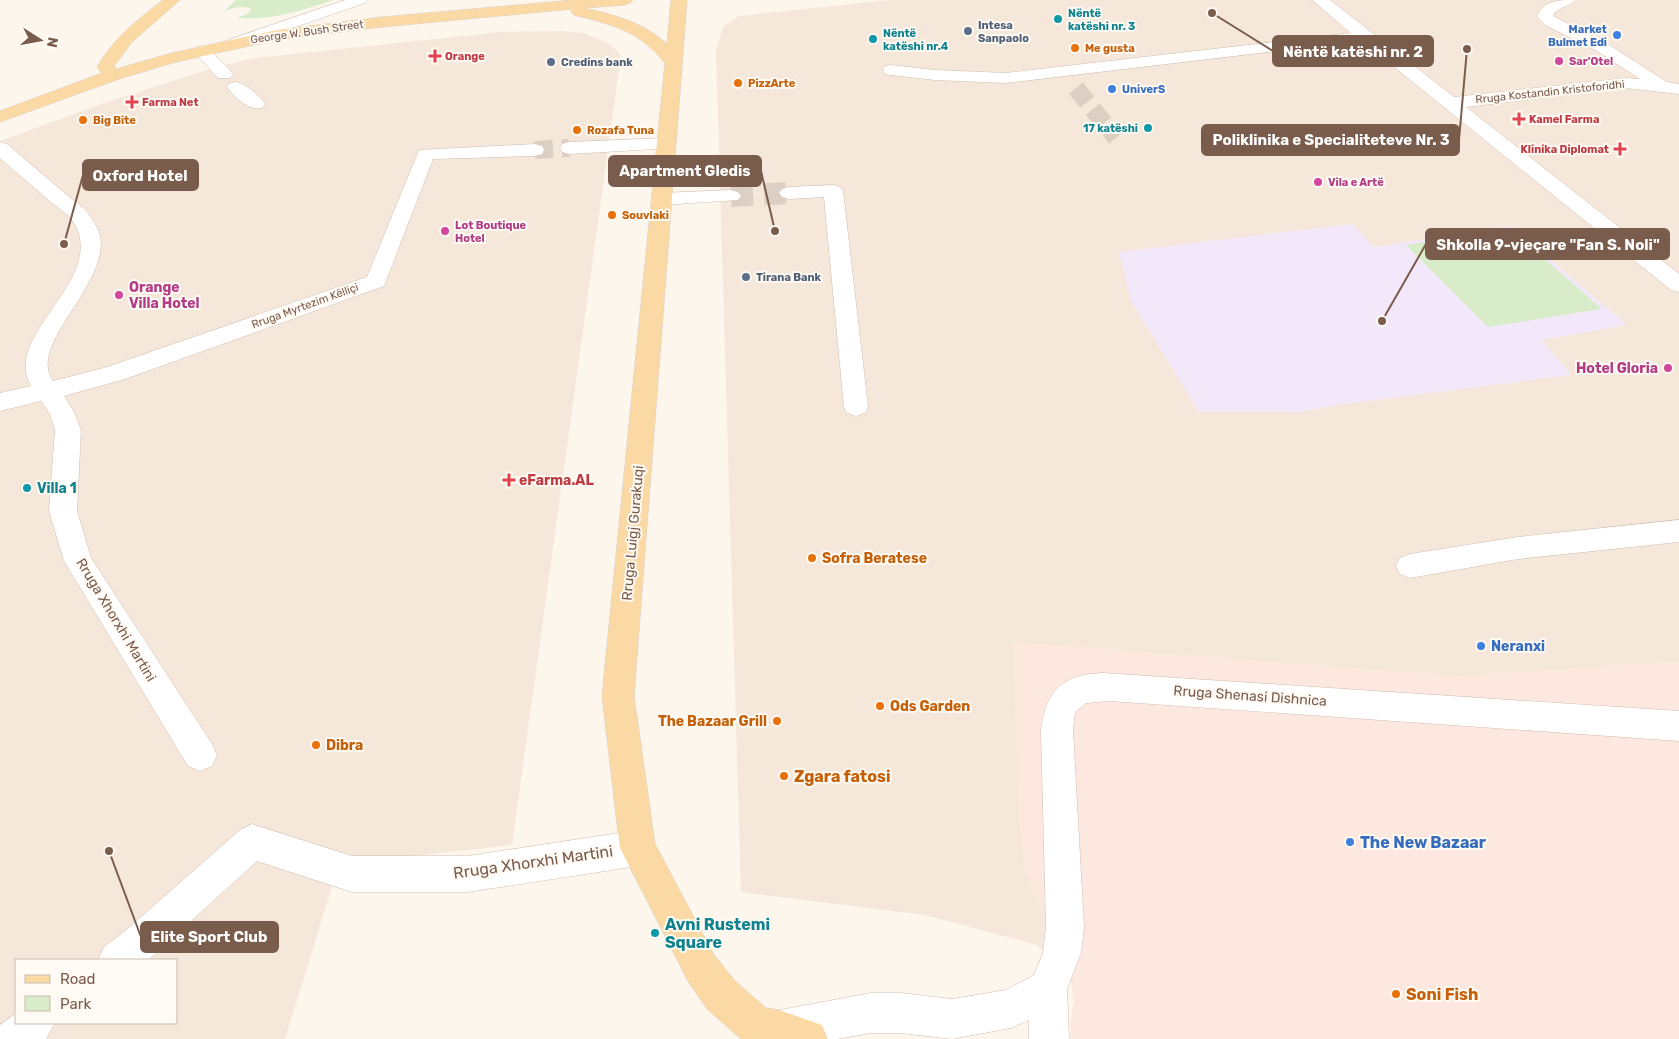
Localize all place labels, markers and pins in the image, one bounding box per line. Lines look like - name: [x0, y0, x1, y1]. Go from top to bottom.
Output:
- place label: Nëntë katëshi nr. 3: [1068, 7, 1135, 33]
- marker: Nëntë katëshi nr. 3: [1052, 13, 1064, 25]
- place label: Intesa Sanpaolo: [978, 19, 1029, 45]
- place label: Market Bulmet Edi: [1548, 23, 1607, 49]
- marker: Intesa Sanpaolo: [962, 25, 974, 37]
- place label: Nëntë katëshi nr.4: [883, 27, 949, 53]
- marker: Market Bulmet Edi: [1611, 29, 1623, 41]
- marker: Nëntë katëshi nr.4: [867, 33, 879, 45]
- callout: Nëntë katëshi nr. 2: [1273, 36, 1433, 66]
- marker: Me gusta: [1069, 42, 1081, 54]
- place label: Me gusta: [1085, 42, 1135, 55]
- marker: Orange: [429, 50, 441, 62]
- place label: Orange: [445, 50, 485, 63]
- marker: Sar'Otel: [1553, 55, 1565, 67]
- place label: Sar'Otel: [1569, 55, 1613, 68]
- marker: Credins bank: [545, 56, 557, 68]
- place label: Credins bank: [561, 56, 633, 69]
- marker: PizzArte: [732, 77, 744, 89]
- place label: PizzArte: [748, 77, 796, 90]
- marker: UniverS: [1106, 83, 1118, 95]
- place label: UniverS: [1122, 83, 1165, 96]
- marker: Farma Net: [126, 96, 138, 108]
- place label: Farma Net: [142, 96, 199, 109]
- marker: Kamel Farma: [1513, 113, 1525, 125]
- place label: Kamel Farma: [1529, 113, 1599, 126]
- marker: Big Bite: [77, 114, 89, 126]
- place label: Big Bite: [93, 114, 136, 127]
- place label: 17 katëshi: [1083, 122, 1138, 135]
- marker: 17 katëshi: [1142, 122, 1154, 134]
- marker: Rozafa Tuna: [571, 124, 583, 136]
- place label: Rozafa Tuna: [587, 124, 654, 137]
- callout: Poliklinika e Specialiteteve Nr. 3: [1202, 125, 1459, 155]
- marker: Klinika Diplomat: [1613, 142, 1627, 156]
- place label: Klinika Diplomat: [1521, 143, 1609, 156]
- callout: Apartment Gledis: [609, 156, 761, 186]
- callout: Oxford Hotel: [83, 160, 198, 190]
- marker: Vila e Artë: [1312, 176, 1324, 188]
- place label: Vila e Artë: [1328, 176, 1384, 189]
- marker: Souvlaki: [606, 209, 618, 221]
- place label: Souvlaki: [622, 209, 669, 222]
- place label: Lot Boutique Hotel: [455, 219, 526, 245]
- marker: Lot Boutique Hotel: [439, 225, 451, 237]
- callout: Shkolla 9-vjeçare "Fan S. Noli": [1426, 229, 1669, 259]
- marker: Tirana Bank: [740, 271, 752, 283]
- place label: Tirana Bank: [756, 271, 822, 284]
- place label: Orange Villa Hotel: [129, 279, 200, 312]
- marker: Orange Villa Hotel: [113, 289, 125, 301]
- place label: Hotel Gloria: [1576, 360, 1658, 377]
- marker: Hotel Gloria: [1662, 362, 1674, 374]
- place label: eFarma.AL: [519, 472, 594, 489]
- marker: eFarma.AL: [503, 474, 515, 486]
- place label: Villa 1: [37, 480, 77, 497]
- marker: Villa 1: [21, 482, 33, 494]
- place label: Sofra Beratese: [822, 550, 927, 567]
- marker: Sofra Beratese: [806, 552, 818, 564]
- place label: Neranxi: [1491, 638, 1545, 655]
- marker: Neranxi: [1475, 640, 1487, 652]
- place label: Ods Garden: [890, 698, 970, 715]
- marker: Ods Garden: [874, 700, 886, 712]
- place label: The Bazaar Grill: [658, 713, 767, 730]
- marker: The Bazaar Grill: [771, 715, 783, 727]
- place label: Dibra: [326, 737, 363, 754]
- marker: Dibra: [310, 739, 322, 751]
- place label: Zgara fatosi: [794, 767, 891, 786]
- marker: Zgara fatosi: [778, 770, 790, 782]
- place label: The New Bazaar: [1360, 833, 1487, 852]
- marker: The New Bazaar: [1344, 836, 1356, 848]
- place label: Avni Rustemi Square: [665, 915, 770, 952]
- callout: Elite Sport Club: [141, 922, 278, 952]
- marker: Avni Rustemi Square: [649, 927, 661, 939]
- place label: Soni Fish: [1406, 985, 1478, 1004]
- marker: Soni Fish: [1390, 988, 1402, 1000]

